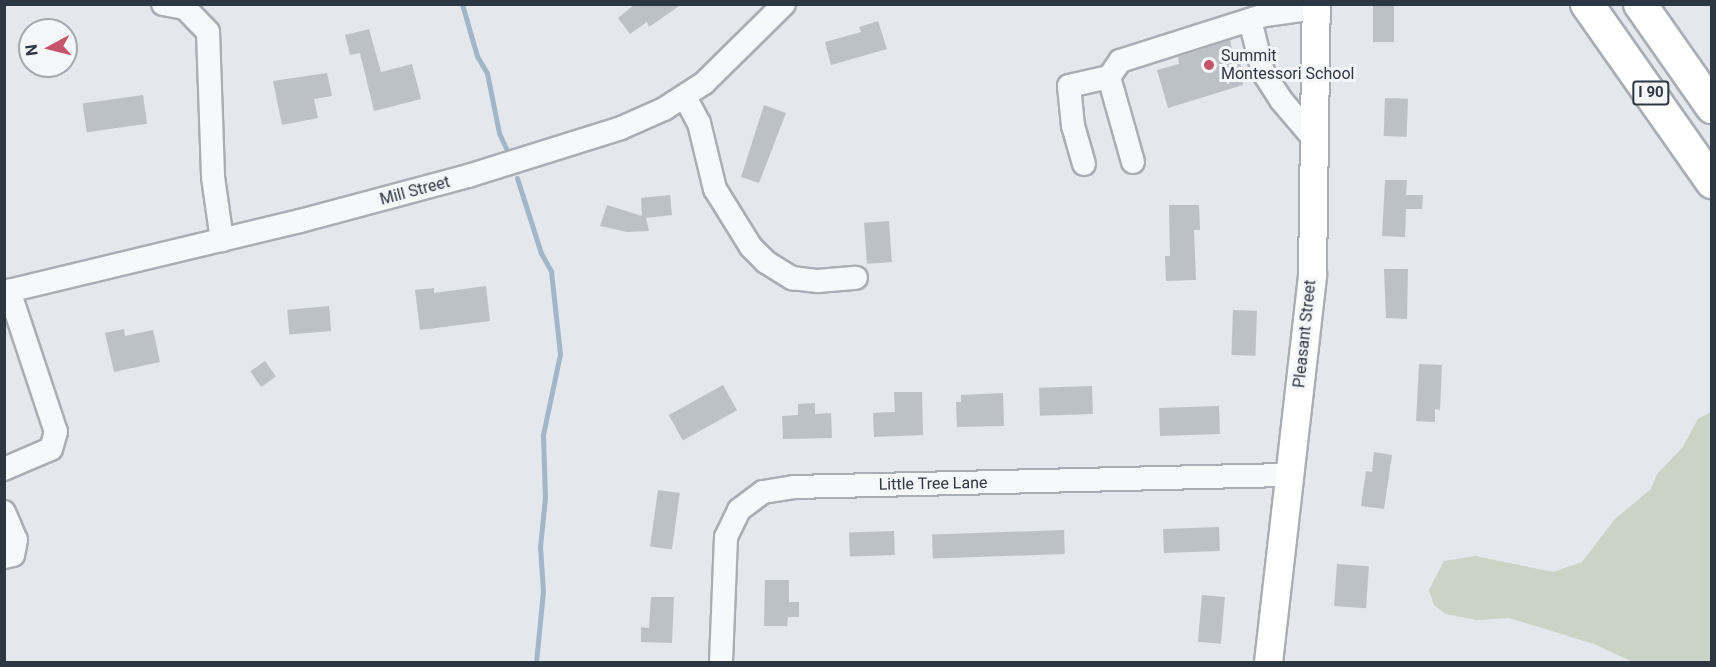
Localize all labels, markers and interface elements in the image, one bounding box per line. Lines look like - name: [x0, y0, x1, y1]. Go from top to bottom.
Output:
- north arrow: [18, 18, 78, 78]
- text: N: [22, 43, 42, 57]
- place label: Summit Montessori School: [1221, 46, 1354, 84]
- marker: Summit Montessori School: [1202, 58, 1216, 72]
- road number: I 90: [1632, 81, 1670, 105]
- street label: Mill Street: [378, 172, 452, 210]
- street label: Pleasant Street: [1290, 279, 1320, 389]
- street label: Little Tree Lane: [878, 473, 988, 495]

